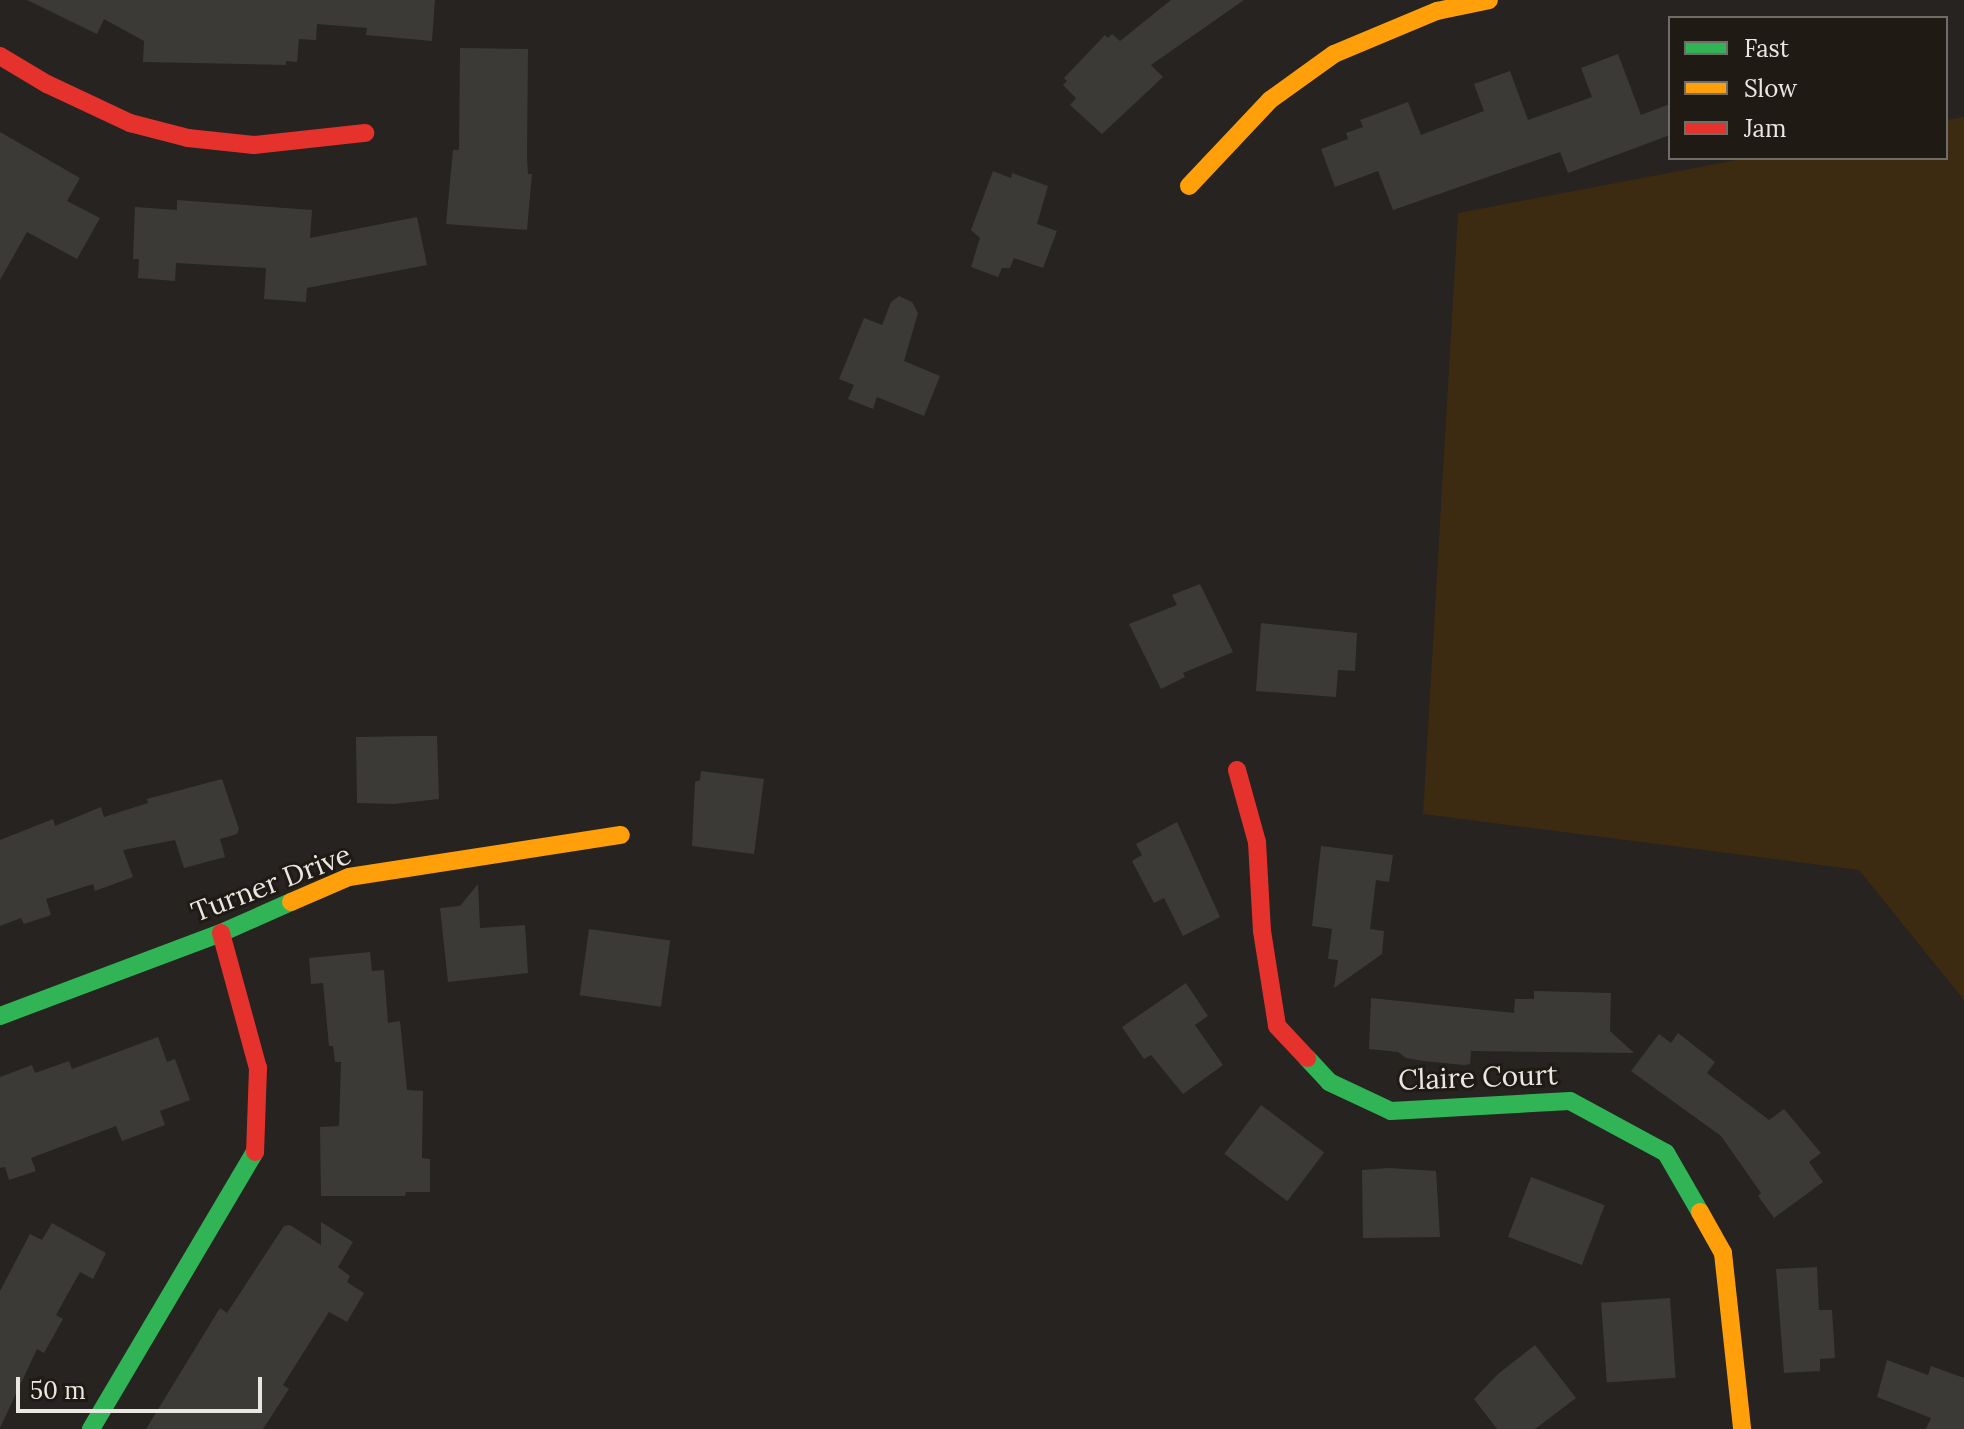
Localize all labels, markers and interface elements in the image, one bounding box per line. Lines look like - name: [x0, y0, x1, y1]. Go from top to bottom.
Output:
- legend: [1668, 16, 1948, 160]
- text: Fast: [1744, 33, 1789, 64]
- text: Slow: [1744, 73, 1797, 104]
- text: Jam: [1744, 113, 1786, 144]
- street label: Turner Drive: [187, 837, 355, 929]
- street label: Claire Court: [1398, 1057, 1558, 1097]
- scale bar: [20, 1361, 266, 1411]
- text: 50 m: [30, 1375, 86, 1406]

